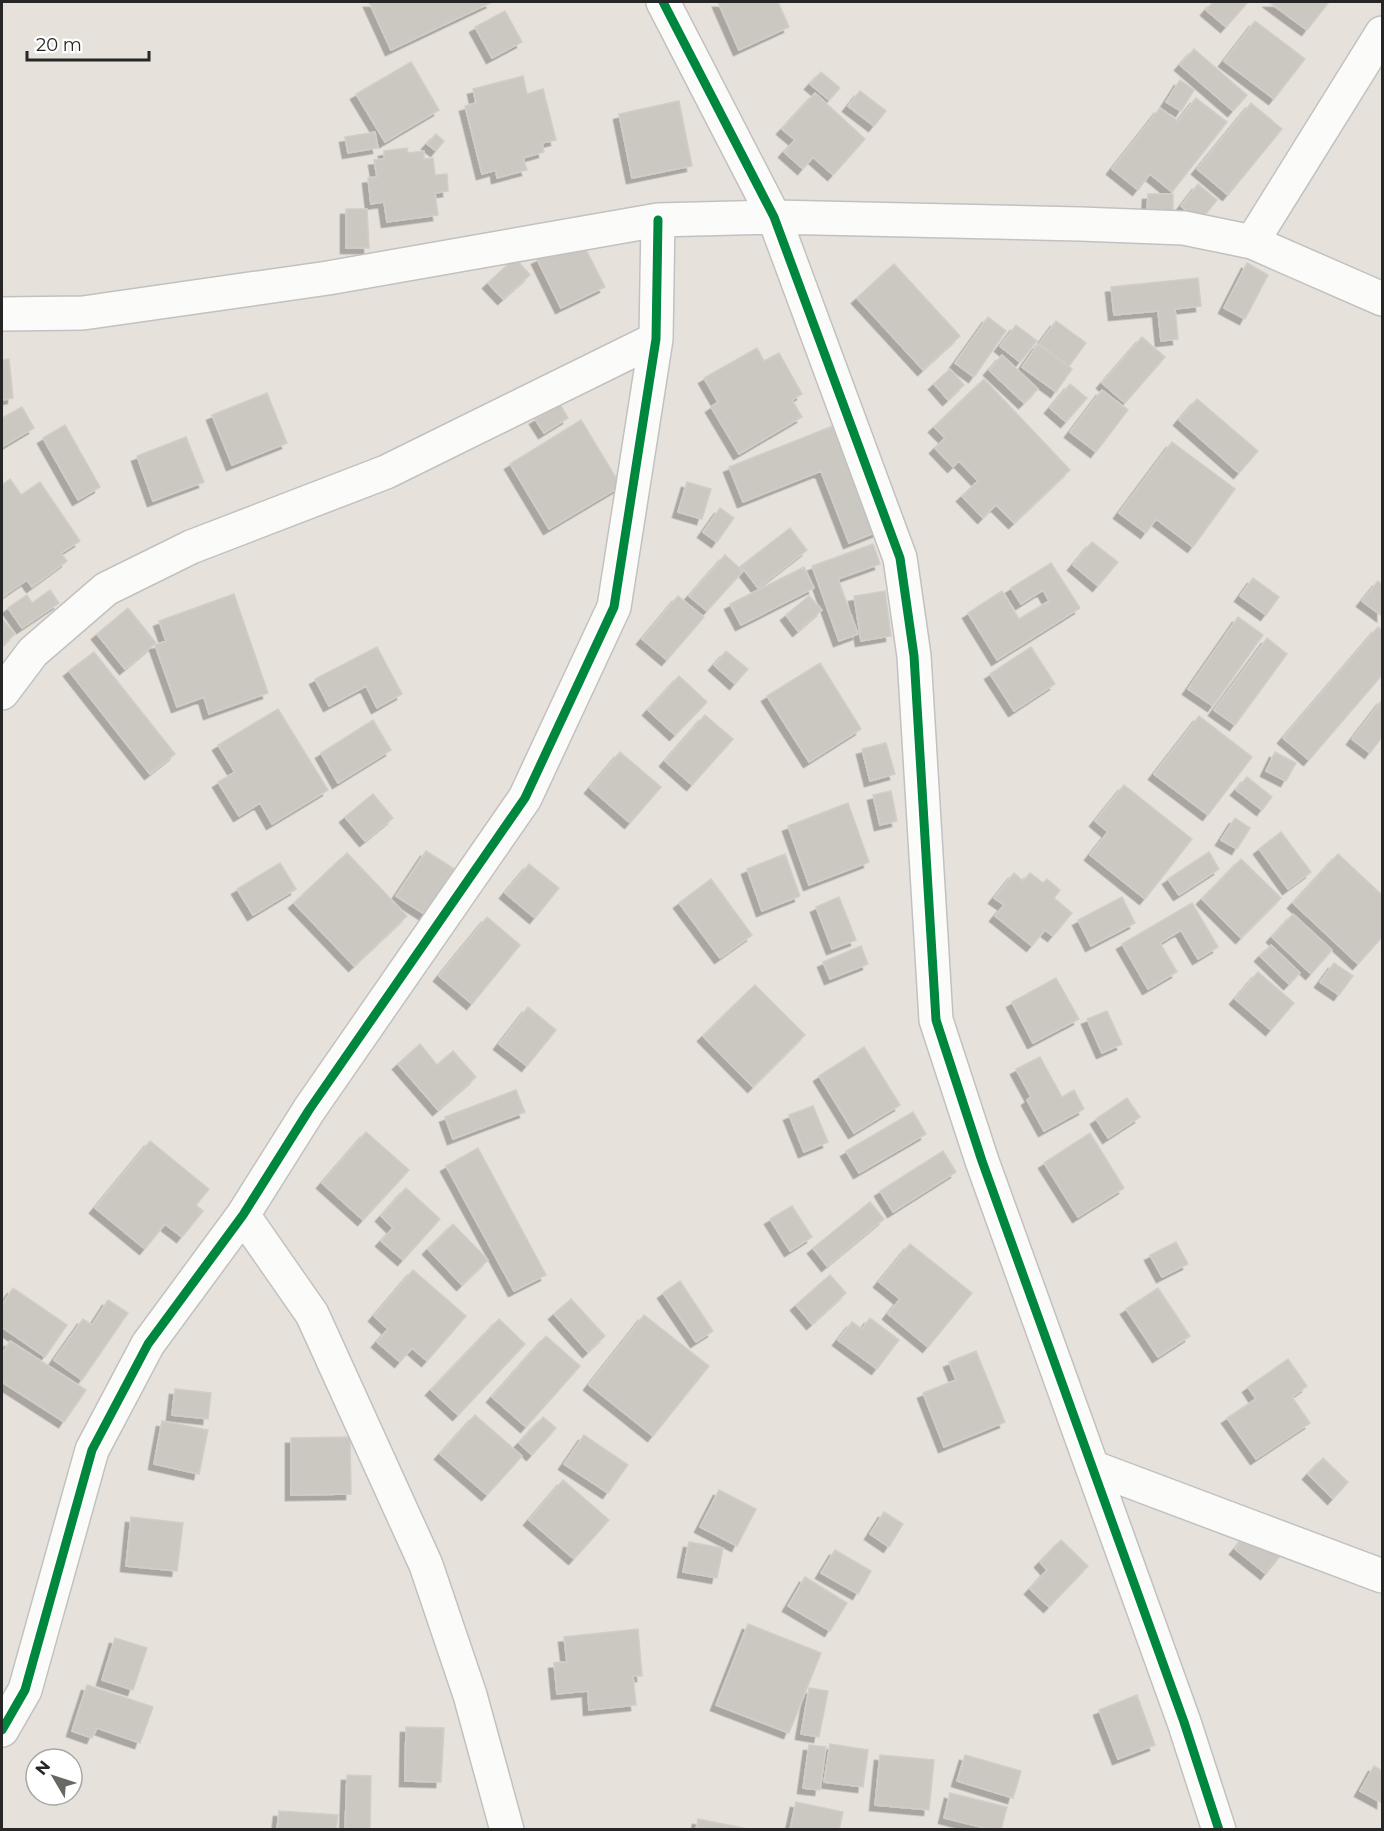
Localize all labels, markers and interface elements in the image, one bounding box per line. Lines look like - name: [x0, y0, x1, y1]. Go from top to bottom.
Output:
- scale bar: [27, 24, 148, 62]
- text: 20 m: [36, 34, 82, 56]
- north arrow: [24, 1747, 84, 1807]
- text: N: [31, 1757, 54, 1779]

